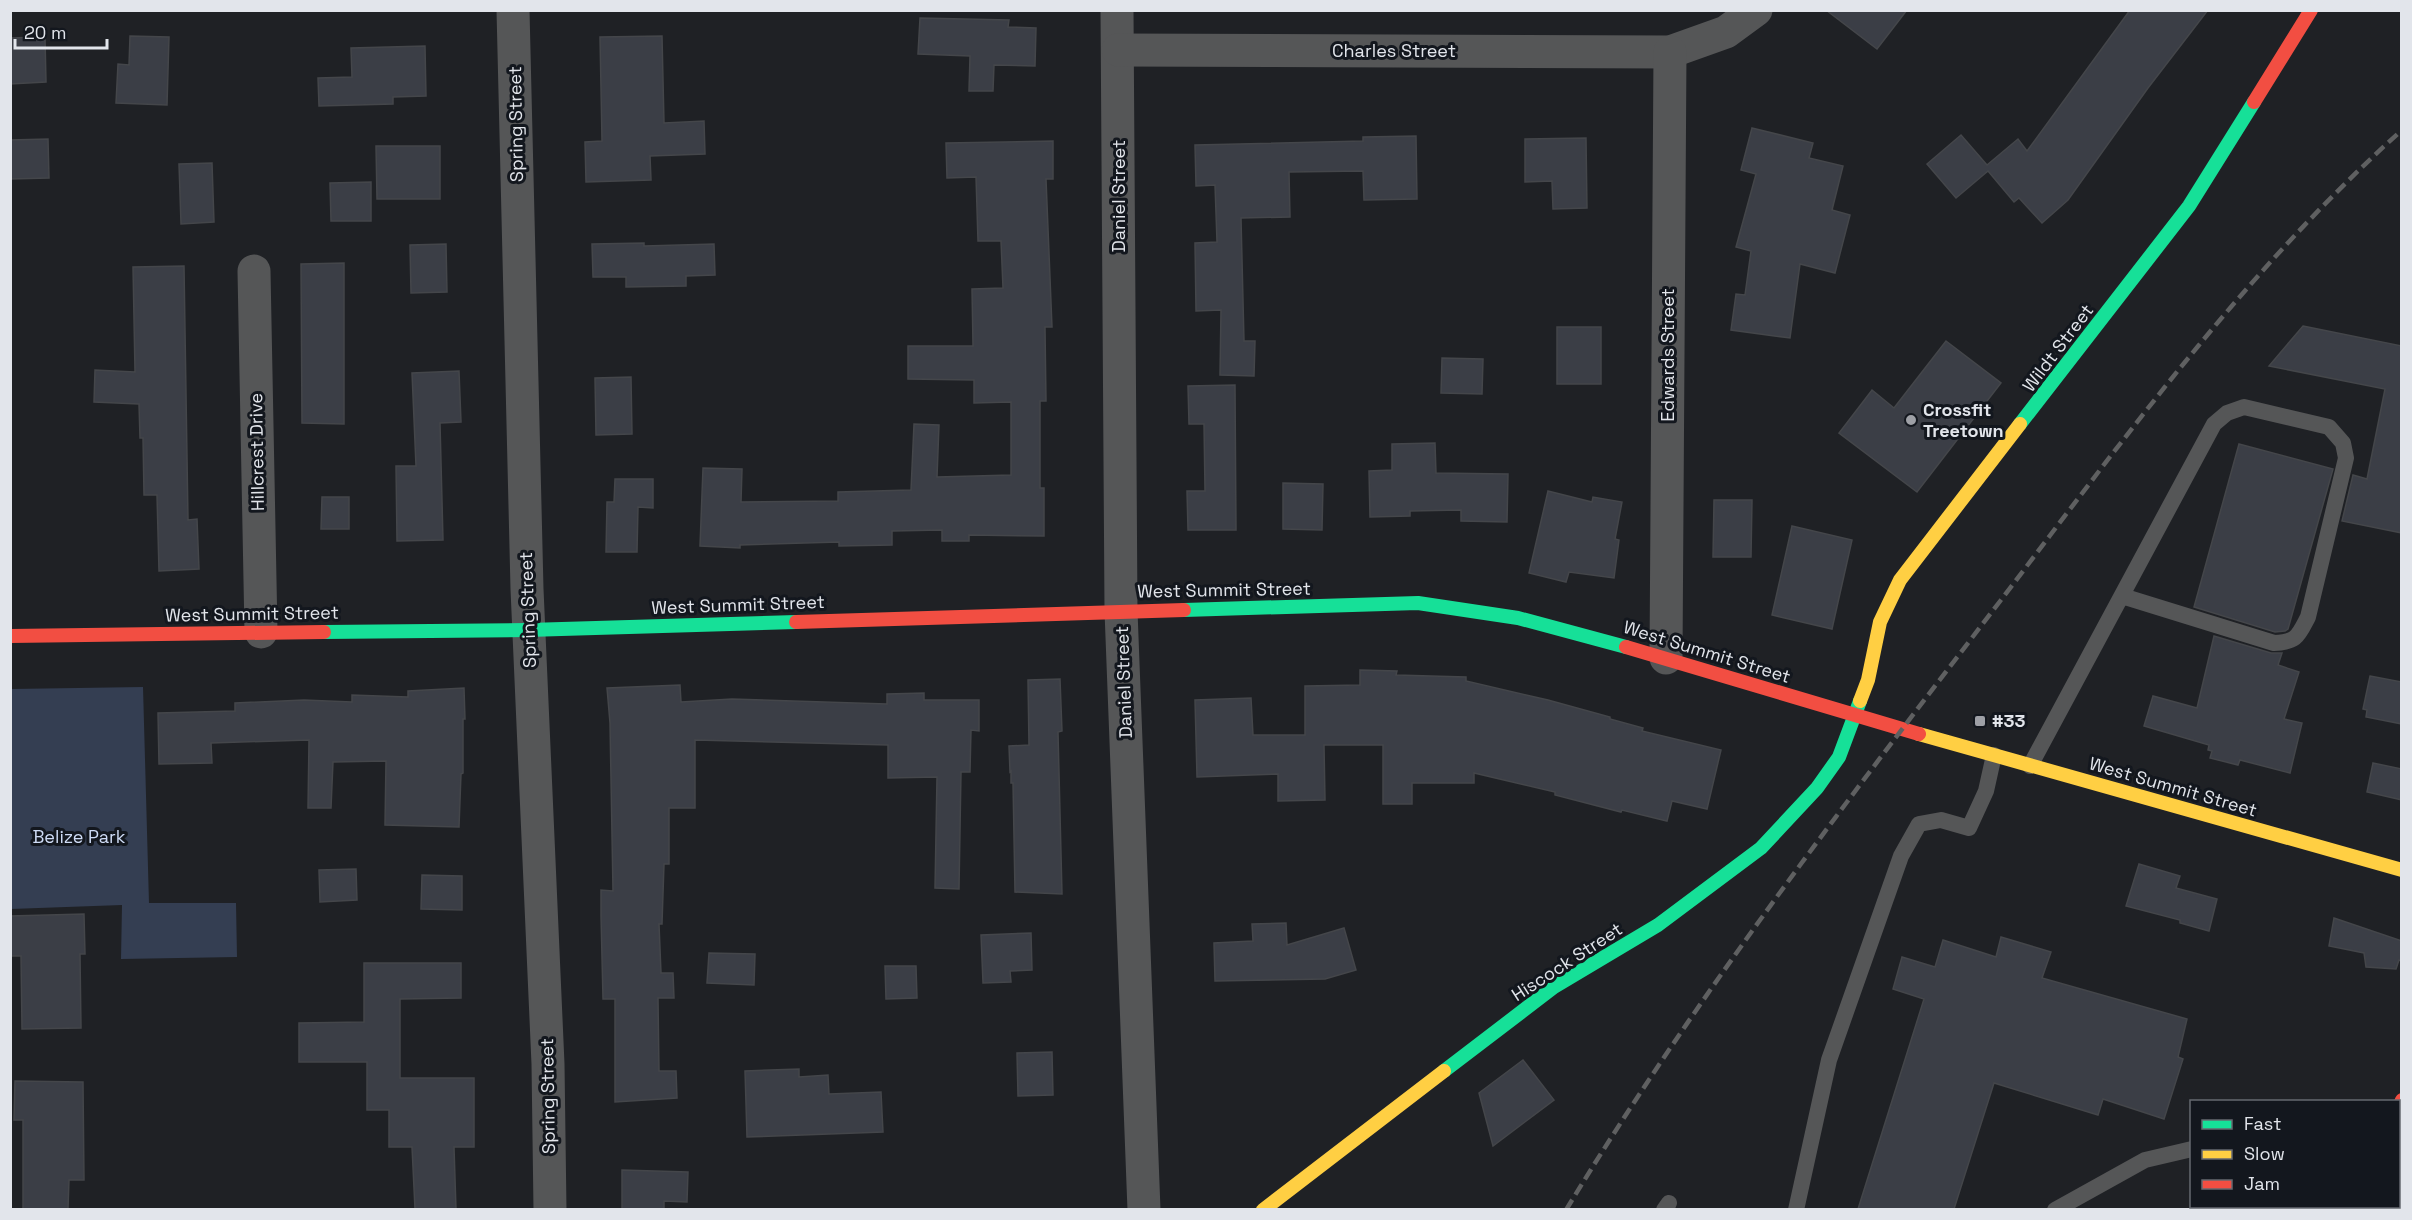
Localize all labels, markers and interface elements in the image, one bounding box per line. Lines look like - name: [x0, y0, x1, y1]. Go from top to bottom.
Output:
- scale bar: [15, 12, 106, 50]
- text: 20 m: [24, 21, 67, 44]
- street label: Charles Street: [1332, 39, 1456, 62]
- street label: Spring Street: [503, 66, 528, 182]
- street label: Daniel Street: [1107, 140, 1130, 252]
- street label: Edwards Street: [1656, 288, 1679, 422]
- street label: Wildt Street: [2017, 299, 2098, 396]
- street label: Hillcrest Drive: [244, 393, 269, 511]
- place label: Crossfit Treetown: [1923, 398, 2004, 442]
- marker: Crossfit Treetown: [1904, 413, 1918, 427]
- street label: Spring Street: [514, 552, 541, 668]
- street label: West Summit Street: [1137, 576, 1311, 603]
- street label: West Summit Street: [651, 590, 825, 619]
- street label: West Summit Street: [165, 600, 339, 627]
- street label: West Summit Street: [1621, 615, 1794, 688]
- street label: Daniel Street: [1110, 625, 1137, 739]
- place label: #33: [1992, 709, 2025, 732]
- marker: #33: [1973, 714, 1987, 728]
- street label: West Summit Street: [2086, 752, 2260, 822]
- park label: Belize Park: [32, 825, 126, 848]
- street label: Hiscock Street: [1507, 917, 1627, 1006]
- street label: Spring Street: [535, 1038, 560, 1154]
- legend: [2190, 1100, 2400, 1208]
- text: Fast: [2244, 1112, 2281, 1135]
- text: Slow: [2244, 1142, 2285, 1165]
- text: Jam: [2244, 1172, 2280, 1195]

